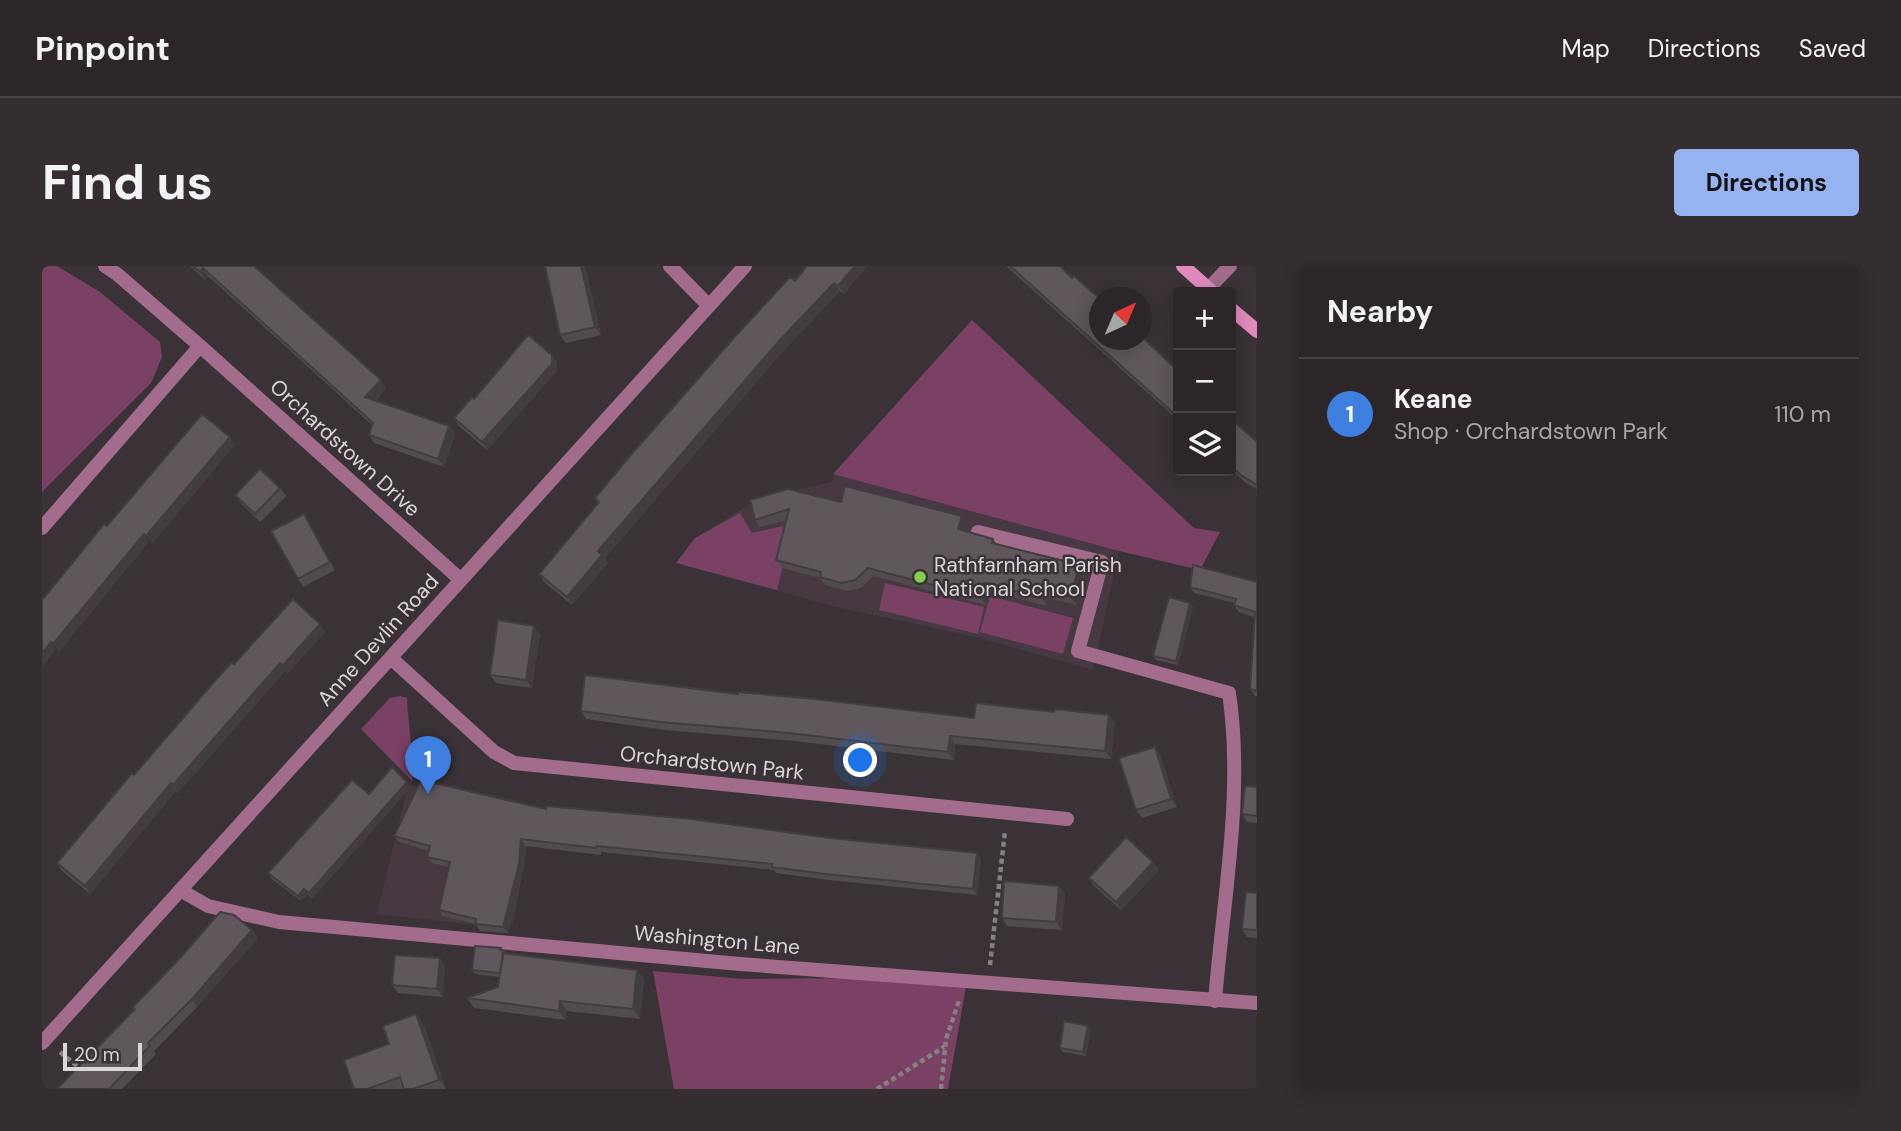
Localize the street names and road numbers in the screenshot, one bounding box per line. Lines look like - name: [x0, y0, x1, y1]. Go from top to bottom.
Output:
- street label: Orchardstown Drive: [264, 373, 426, 523]
- street label: Anne Devlin Road: [311, 568, 445, 712]
- street label: Orchardstown Park: [619, 739, 806, 787]
- street label: Washington Lane: [633, 919, 801, 961]

